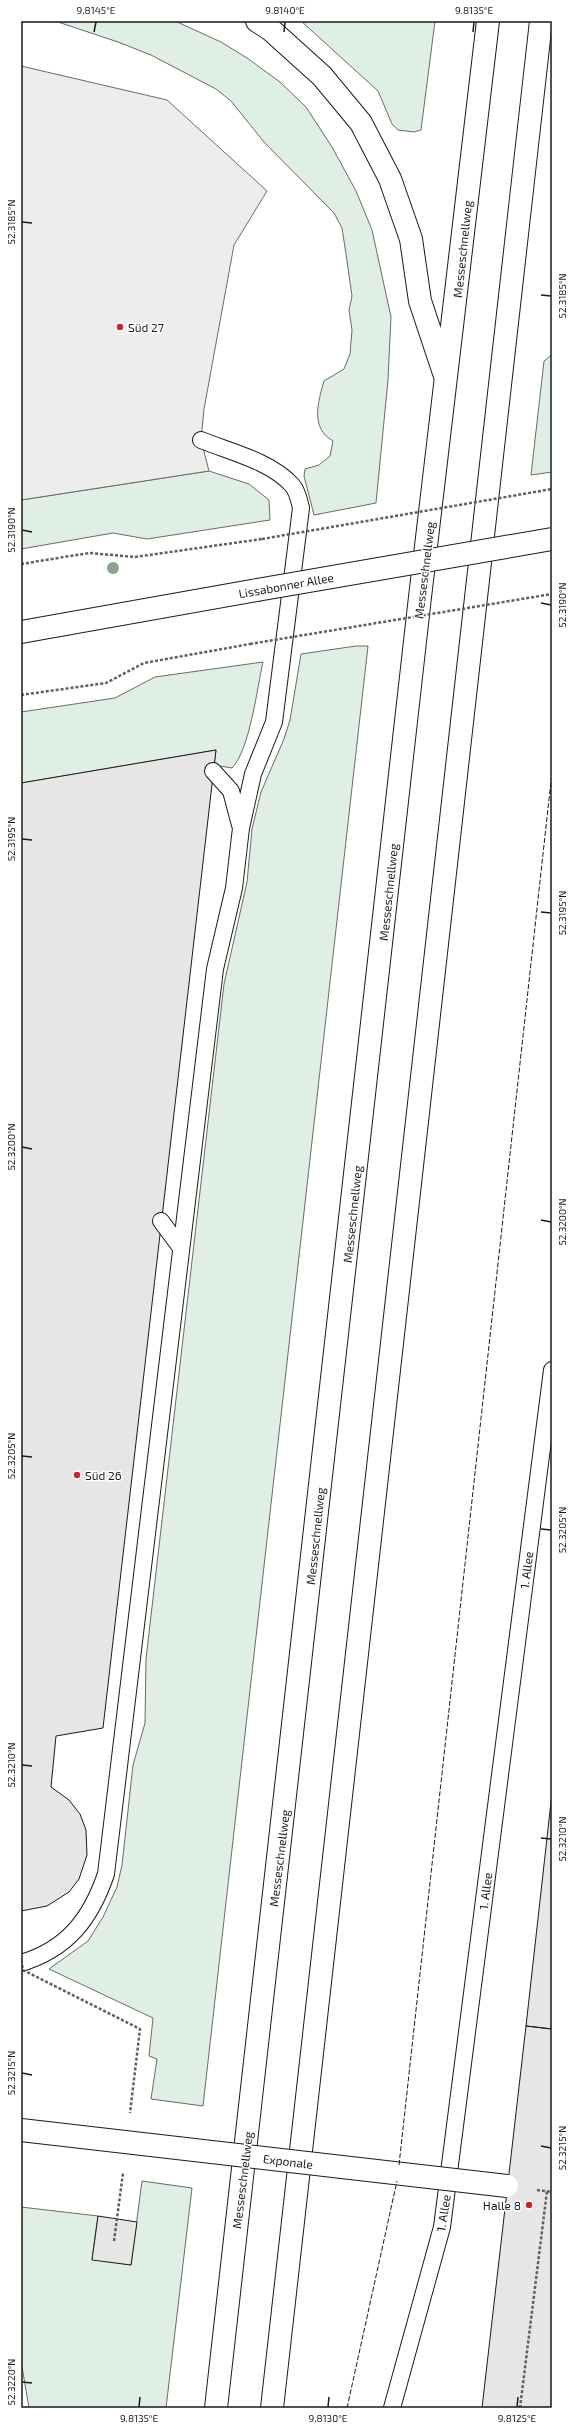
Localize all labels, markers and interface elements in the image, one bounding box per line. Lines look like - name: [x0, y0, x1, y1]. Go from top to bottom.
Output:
- text: 9.8145°E: [77, 4, 116, 16]
- text: 9.8140°E: [265, 4, 305, 16]
- text: 9.8135°E: [455, 4, 494, 16]
- street label: Messeschnellweg: [450, 199, 474, 298]
- text: 52.3185°N: [5, 200, 17, 244]
- text: 52.3185°N: [556, 274, 568, 318]
- place label: Süd 27: [128, 320, 164, 334]
- marker: Süd 27: [115, 322, 125, 332]
- text: 52.3190°N: [5, 507, 17, 553]
- street label: Messeschnellweg: [411, 520, 437, 619]
- street label: Lissabonner Allee: [237, 570, 335, 600]
- text: 52.3190°N: [556, 582, 568, 628]
- text: 52.3195°N: [5, 817, 17, 861]
- street label: Messeschnellweg: [376, 842, 400, 941]
- text: 52.3195°N: [556, 891, 568, 935]
- text: 52.3200°N: [5, 1123, 17, 1171]
- street label: Messeschnellweg: [340, 1164, 364, 1263]
- text: 52.3200°N: [556, 1198, 568, 1246]
- text: 52.3205°N: [5, 1433, 17, 1479]
- place label: Süd 26: [85, 1468, 122, 1482]
- marker: Süd 26: [72, 1470, 82, 1480]
- street label: Messeschnellweg: [303, 1486, 327, 1585]
- text: 52.3205°N: [556, 1507, 568, 1553]
- street label: 1. Allee: [517, 1551, 535, 1589]
- text: 52.3210°N: [5, 1742, 17, 1788]
- street label: Messeschnellweg: [266, 1808, 292, 1907]
- text: 52.3210°N: [556, 1816, 568, 1862]
- street label: 1. Allee: [476, 1872, 494, 1910]
- text: 52.3215°N: [5, 2051, 17, 2095]
- text: 52.3215°N: [556, 2126, 568, 2170]
- street label: Messeschnellweg: [229, 2130, 255, 2229]
- street label: Exponale: [262, 2151, 314, 2171]
- street label: 1. Allee: [433, 2193, 453, 2233]
- place label: Halle 8: [483, 2198, 521, 2212]
- marker: Halle 8: [524, 2200, 534, 2210]
- text: 52.3220°N: [5, 2359, 17, 2405]
- text: 9.8135°E: [120, 2412, 159, 2424]
- text: 9.8130°E: [309, 2412, 348, 2424]
- text: 9.8125°E: [498, 2412, 537, 2424]

